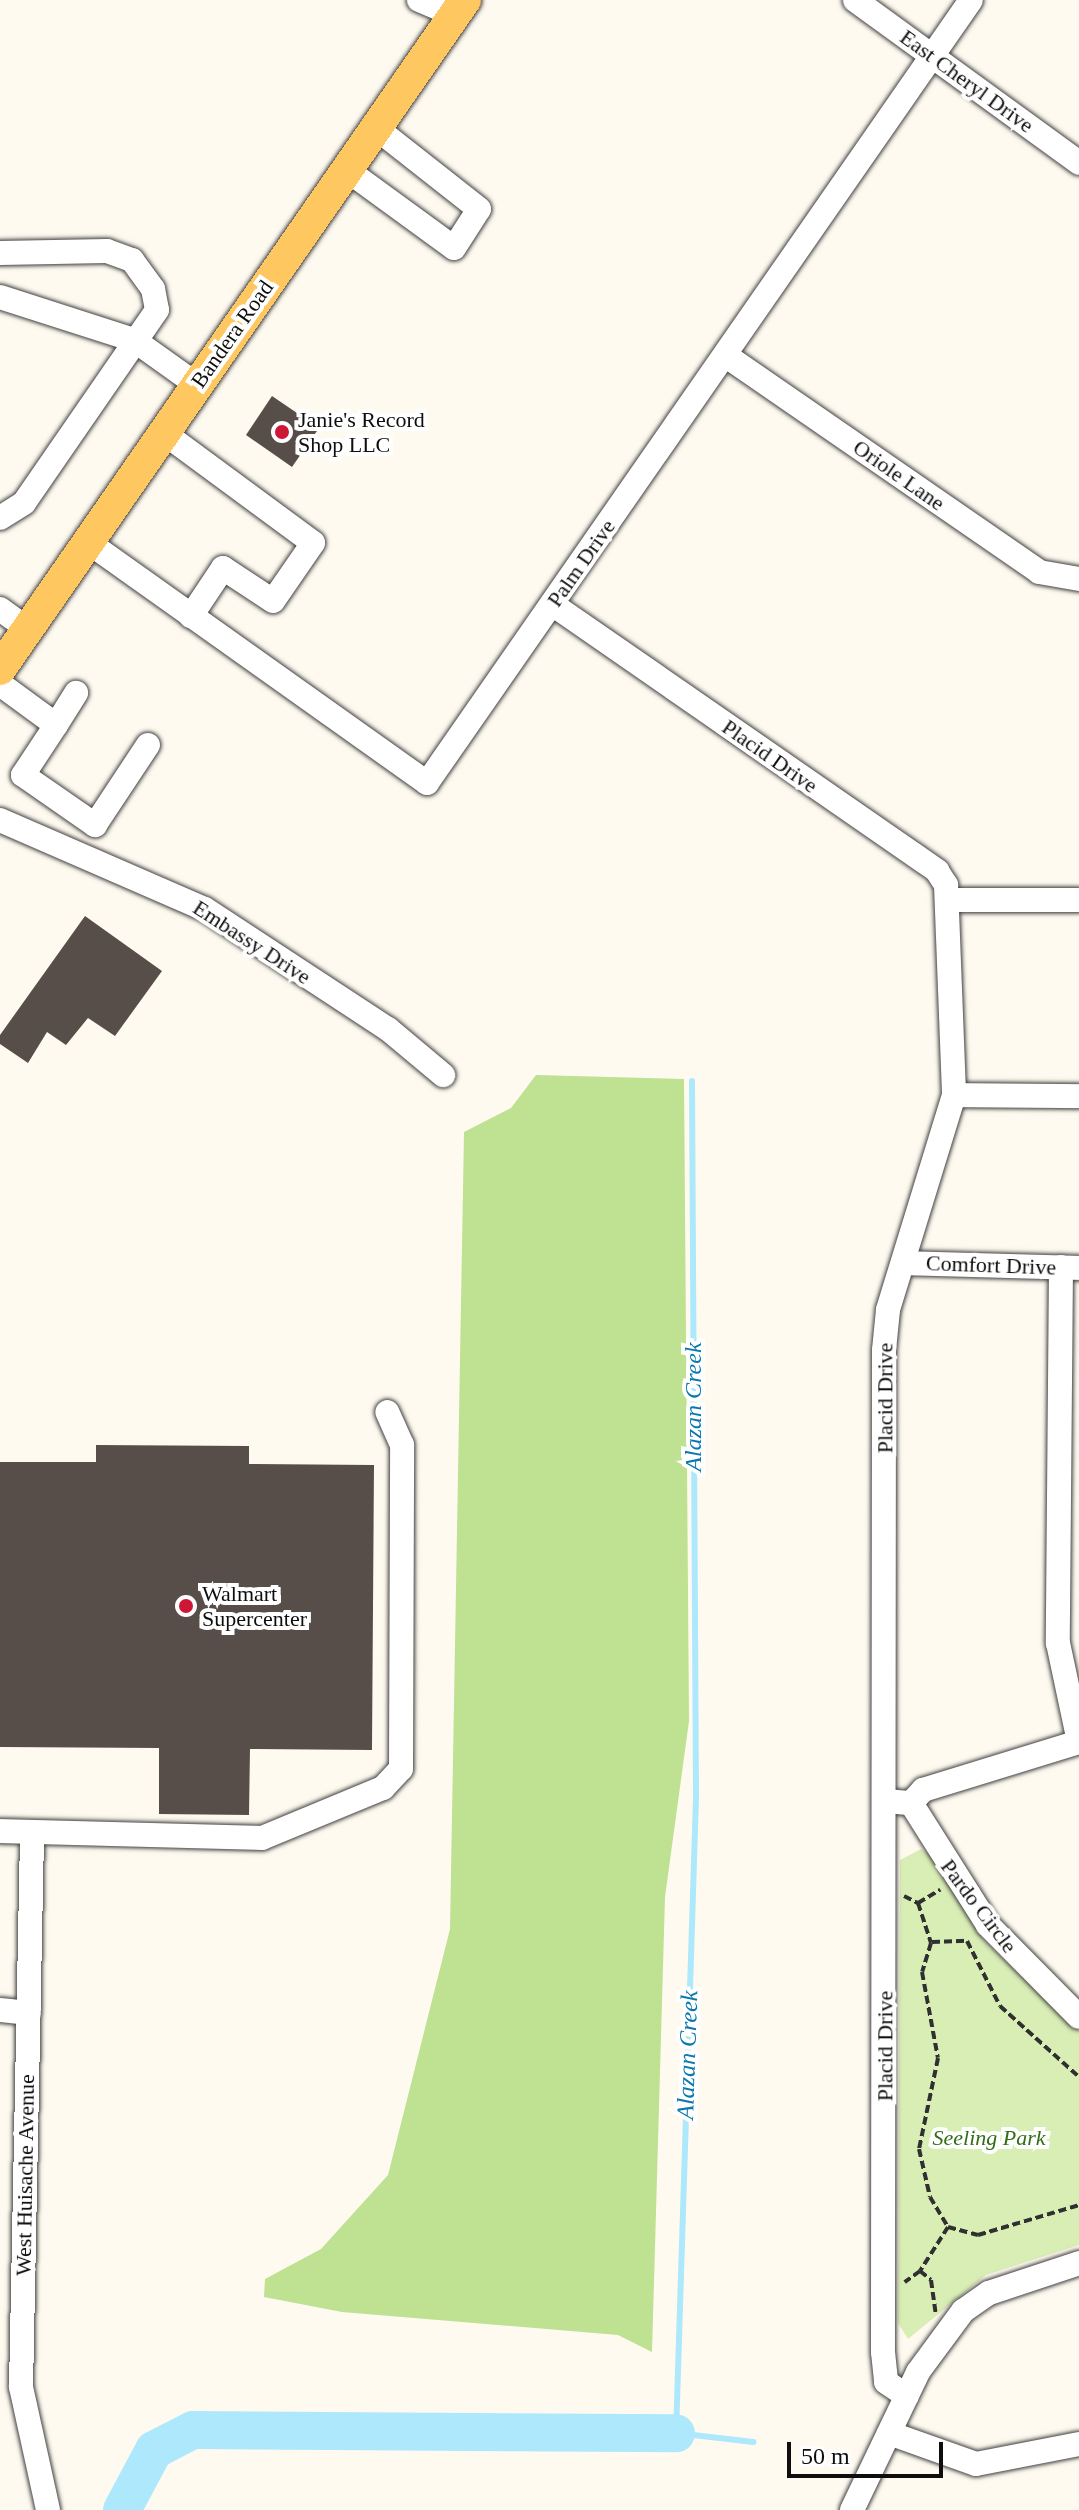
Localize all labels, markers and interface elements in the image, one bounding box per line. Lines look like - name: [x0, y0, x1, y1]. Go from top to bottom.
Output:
- street label: East Cheryl Drive: [895, 24, 1039, 138]
- street label: Bandera Road: [185, 275, 279, 393]
- place label: Janie's Record Shop LLC: [298, 406, 425, 458]
- marker: Janie's Record Shop LLC: [273, 423, 291, 441]
- street label: Oriole Lane: [848, 434, 950, 516]
- street label: Palm Drive: [541, 514, 621, 612]
- street label: Placid Drive: [717, 713, 823, 799]
- street label: Embassy Drive: [188, 894, 316, 990]
- street label: Comfort Drive: [926, 1250, 1056, 1280]
- water label: Alazan Creek: [680, 1342, 708, 1472]
- street label: Placid Drive: [872, 1343, 898, 1453]
- place label: Walmart Supercenter: [202, 1580, 307, 1632]
- marker: Walmart Supercenter: [177, 1597, 195, 1615]
- street label: Pardo Circle: [935, 1854, 1023, 1958]
- water label: Alazan Creek: [671, 1990, 705, 2120]
- street label: Placid Drive: [872, 1991, 898, 2101]
- street label: West Huisache Avenue: [10, 2073, 40, 2277]
- park label: Seeling Park: [932, 2125, 1046, 2151]
- scale bar: [791, 2426, 947, 2476]
- text: 50 m: [801, 2443, 850, 2469]

